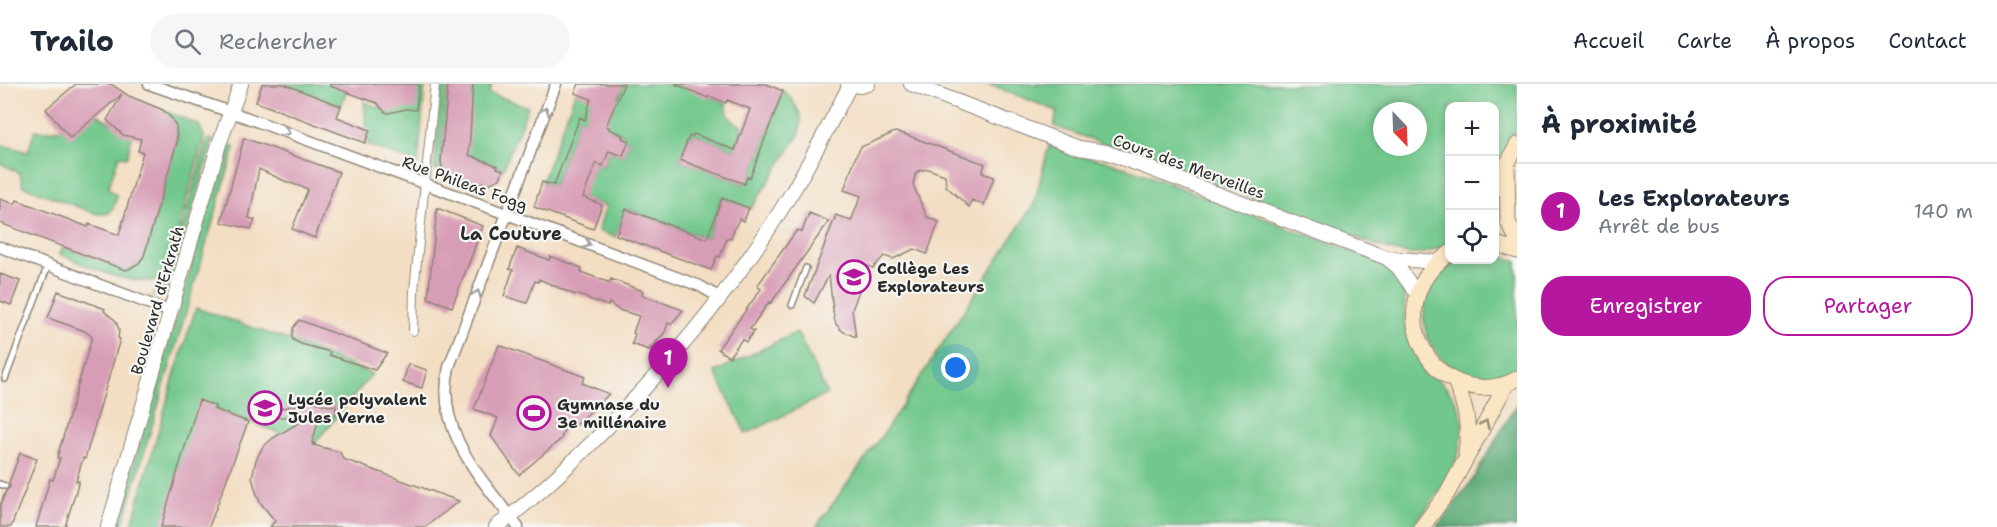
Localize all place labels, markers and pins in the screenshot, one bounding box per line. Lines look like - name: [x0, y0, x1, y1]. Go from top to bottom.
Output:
- place label: Collège Les Explorateurs: [877, 258, 984, 297]
- school or university icon: Collège Les Explorateurs: [836, 259, 872, 295]
- pin: 1: [648, 338, 688, 388]
- place label: Lycée polyvalent Jules Verne: [288, 389, 427, 428]
- school or university icon: Lycée polyvalent Jules Verne: [247, 390, 283, 426]
- place label: Gymnase du 3e millénaire: [557, 394, 667, 433]
- sports icon: Gymnase du 3e millénaire: [516, 395, 552, 431]

